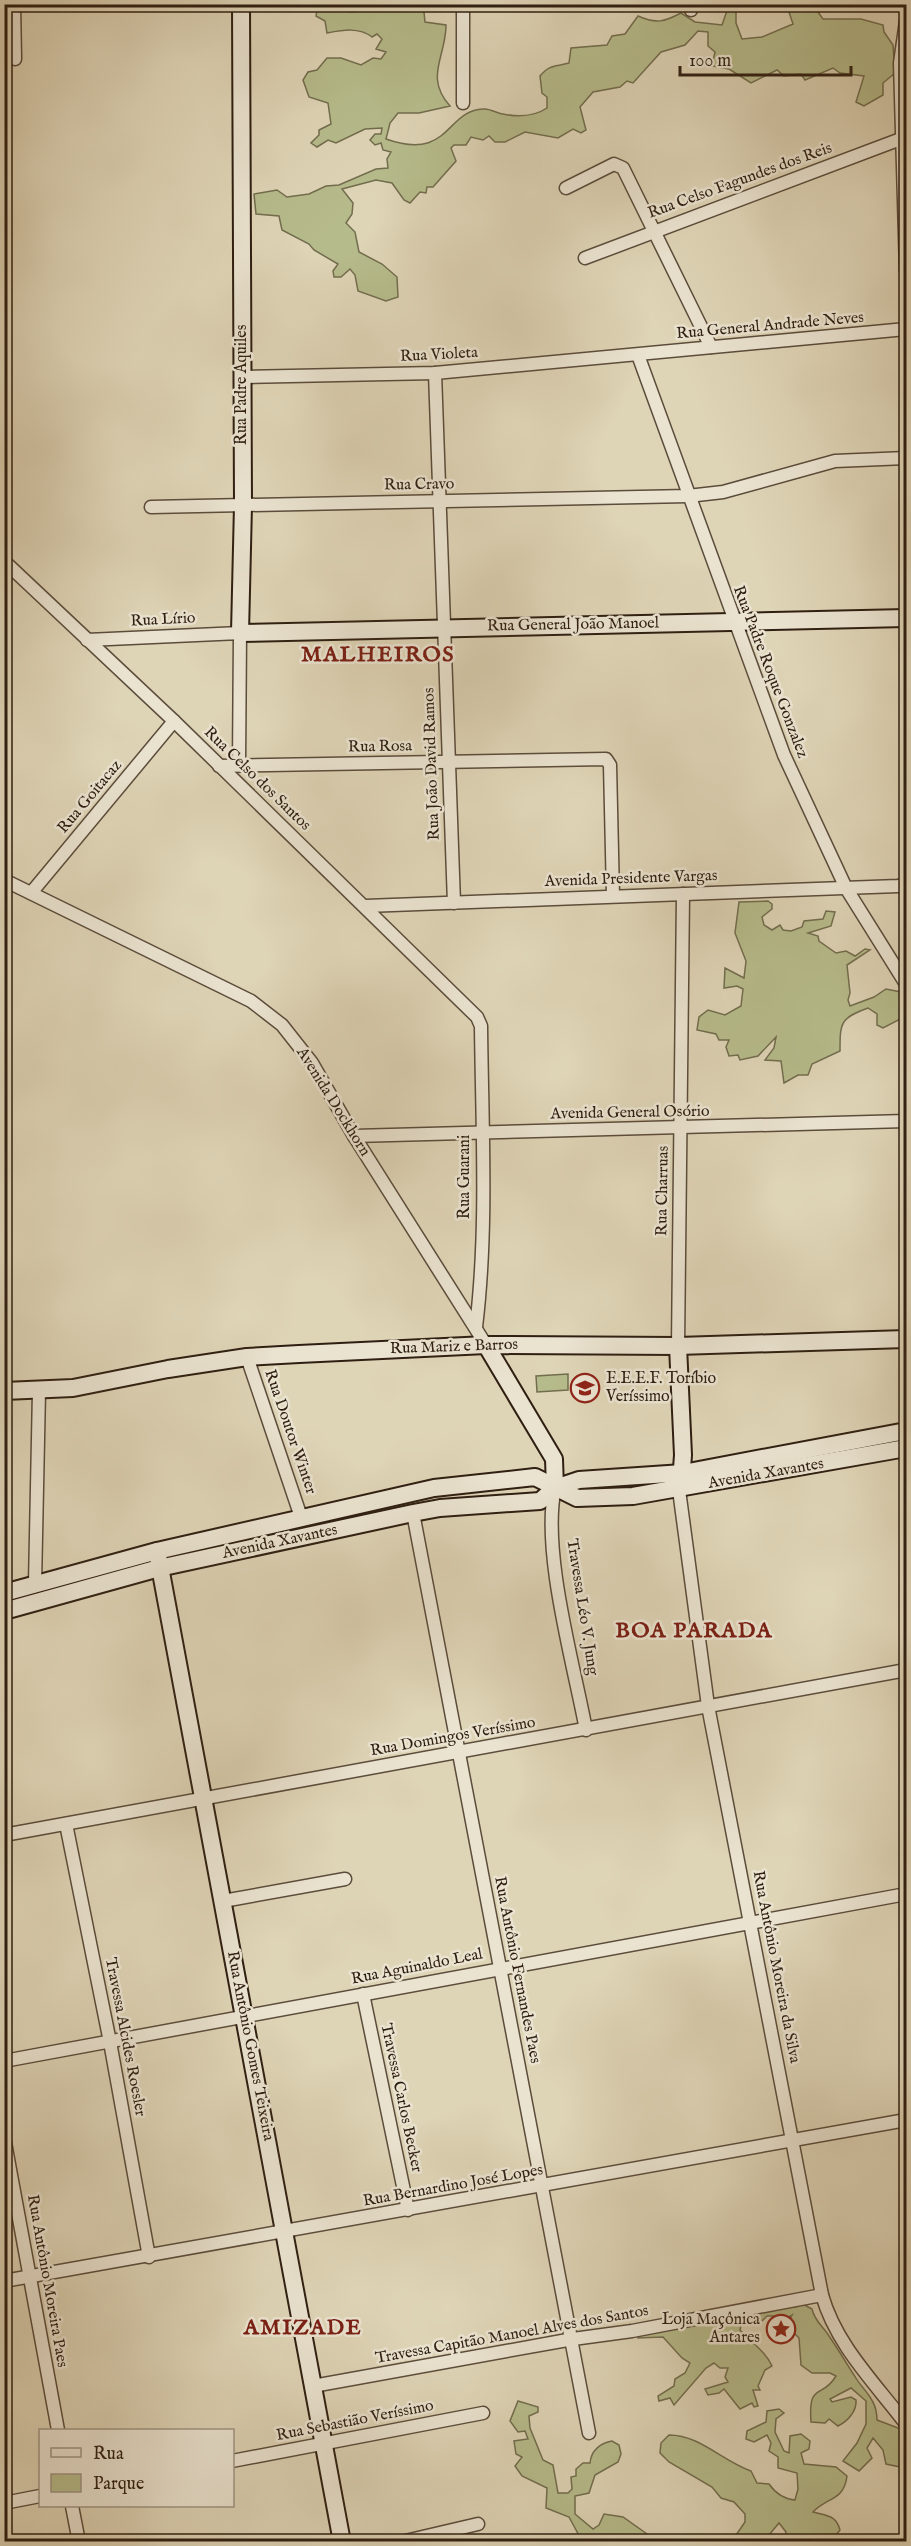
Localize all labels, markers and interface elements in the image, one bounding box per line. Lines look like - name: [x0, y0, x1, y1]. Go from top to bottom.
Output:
- scale bar: [680, 39, 851, 77]
- text: 100 m: [689, 50, 731, 73]
- street label: Rua Celso Fagundes dos Reis: [645, 138, 835, 224]
- street label: Rua General Andrade Neves: [675, 308, 865, 344]
- street label: Rua Padre Aquiles: [232, 324, 252, 445]
- street label: Rua Violeta: [399, 343, 479, 367]
- street label: Rua Cravo: [384, 474, 455, 496]
- street label: Rua Padre Roque Gonzalez: [728, 583, 812, 761]
- street label: Rua Lírio: [130, 608, 196, 632]
- street label: Rua General João Manoel: [487, 613, 660, 636]
- district label: MALHEIROS: [301, 641, 455, 669]
- street label: Rua João David Ramos: [419, 687, 445, 841]
- street label: Rua Celso dos Santos: [199, 723, 315, 836]
- street label: Rua Rosa: [348, 736, 412, 758]
- street label: Rua Goitacaz: [53, 756, 127, 838]
- street label: Avenida Presidente Vargas: [543, 866, 718, 892]
- street label: Avenida Dockhorn: [291, 1043, 375, 1161]
- street label: Avenida General Osório: [549, 1102, 710, 1124]
- street label: Rua Guarani: [455, 1135, 475, 1219]
- street label: Rua Charruas: [652, 1145, 674, 1236]
- street label: Rua Mariz e Barros: [390, 1335, 519, 1359]
- street label: Rua Doutor Winter: [259, 1367, 321, 1497]
- place label: E.E.E.F. Toríbio Veríssimo: [605, 1369, 716, 1407]
- school or university icon: E.E.E.F. Toríbio Veríssimo: [569, 1372, 601, 1404]
- street label: Avenida Xavantes: [706, 1454, 826, 1494]
- street label: Avenida Xavantes: [220, 1520, 340, 1564]
- street label: Travessa Léo V. Jung: [561, 1537, 603, 1677]
- district label: BOA PARADA: [615, 1617, 773, 1645]
- street label: Rua Domingos Veríssimo: [369, 1713, 538, 1761]
- street label: Rua Antônio Moreira da Silva: [748, 1869, 805, 2065]
- street label: Rua Antônio Fernandes Paes: [489, 1875, 545, 2066]
- street label: Rua Aguinaldo Leal: [350, 1944, 485, 1990]
- street label: Rua Antônio Gomes Teixeira: [222, 1949, 278, 2143]
- street label: Travessa Alcides Roesler: [100, 1956, 150, 2118]
- street label: Travessa Carlos Becker: [375, 2022, 427, 2174]
- street label: Rua Bernardino José Lopes: [361, 2160, 545, 2212]
- street label: Rua Antônio Moreira Paes: [22, 2193, 72, 2369]
- street label: Travessa Capitão Manoel Alves dos Santos: [374, 2301, 651, 2369]
- place label: Loja Maçônica Antares: [662, 2310, 760, 2348]
- place icon: Loja Maçônica Antares: [765, 2313, 797, 2345]
- district label: AMIZADE: [243, 2314, 362, 2342]
- street label: Rua Sebastião Veríssimo: [275, 2396, 436, 2446]
- legend: [39, 2429, 234, 2507]
- text: Rua: [93, 2443, 124, 2466]
- text: Parque: [93, 2473, 144, 2496]

